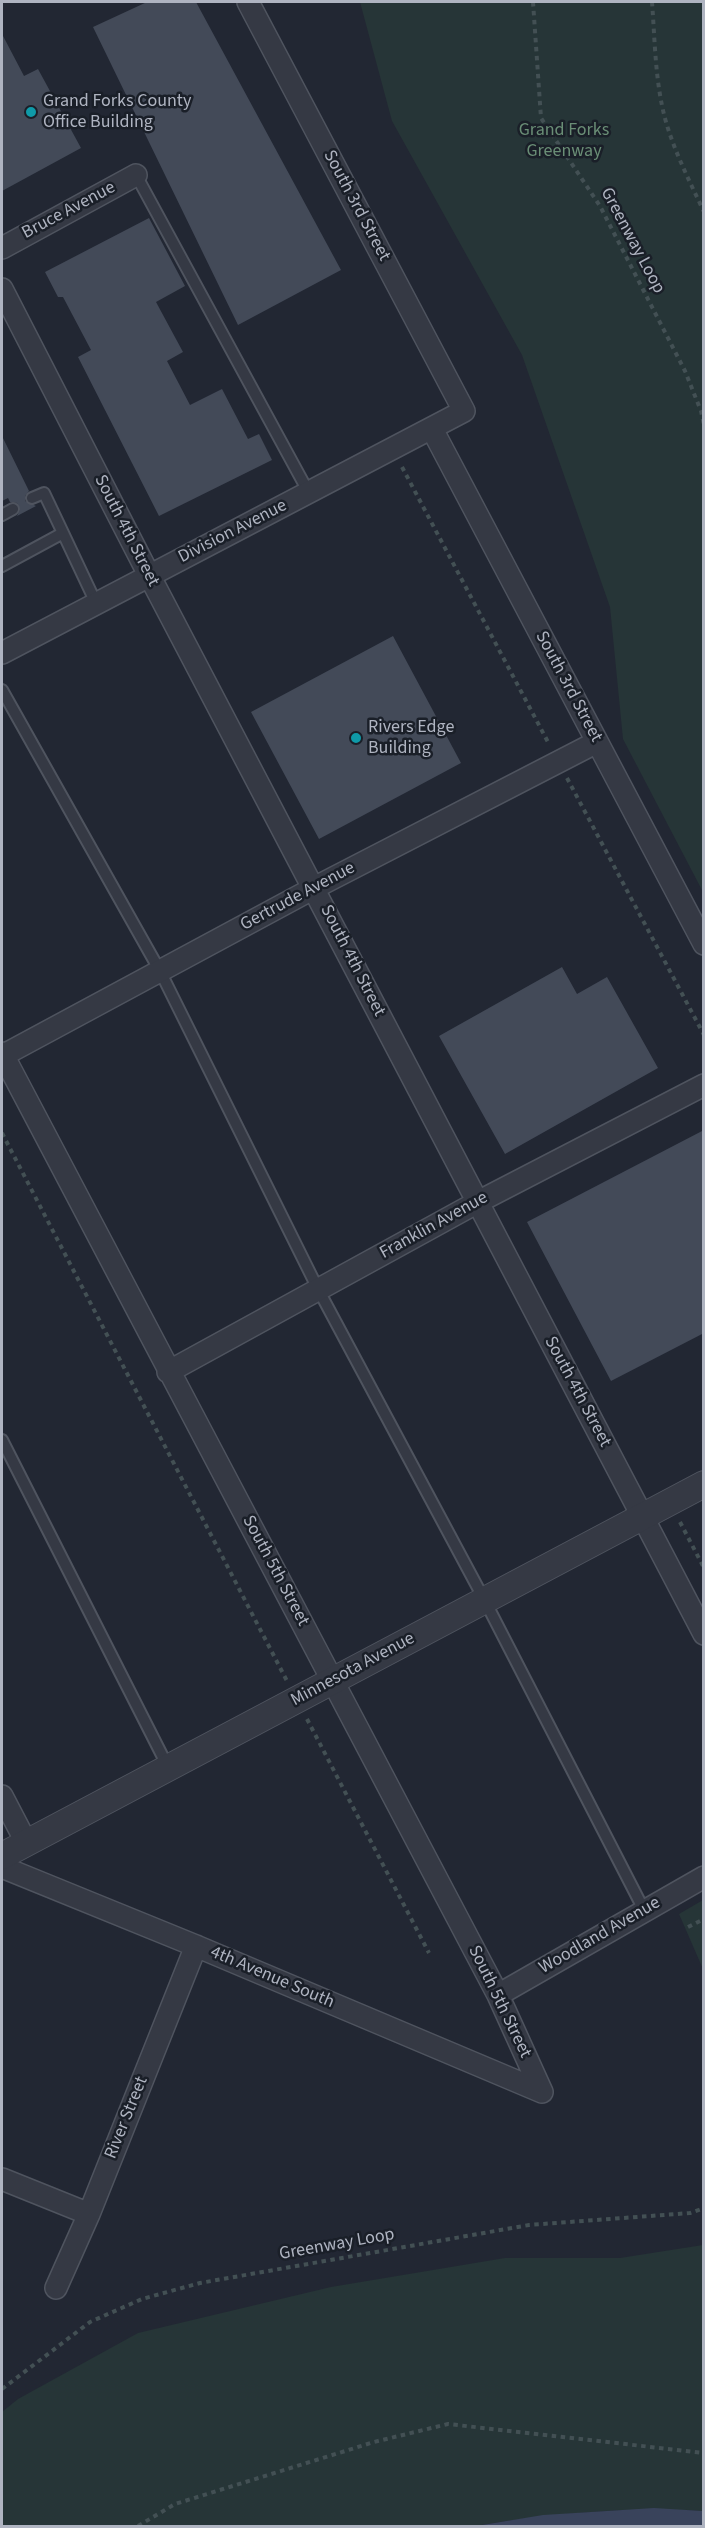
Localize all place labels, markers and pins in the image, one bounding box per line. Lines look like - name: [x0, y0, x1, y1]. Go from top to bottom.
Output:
- place label: Grand Forks County Office Building: [43, 91, 191, 134]
- marker: Grand Forks County Office Building: [24, 105, 38, 119]
- place label: Rivers Edge Building: [368, 717, 454, 760]
- marker: Rivers Edge Building: [349, 731, 363, 745]

